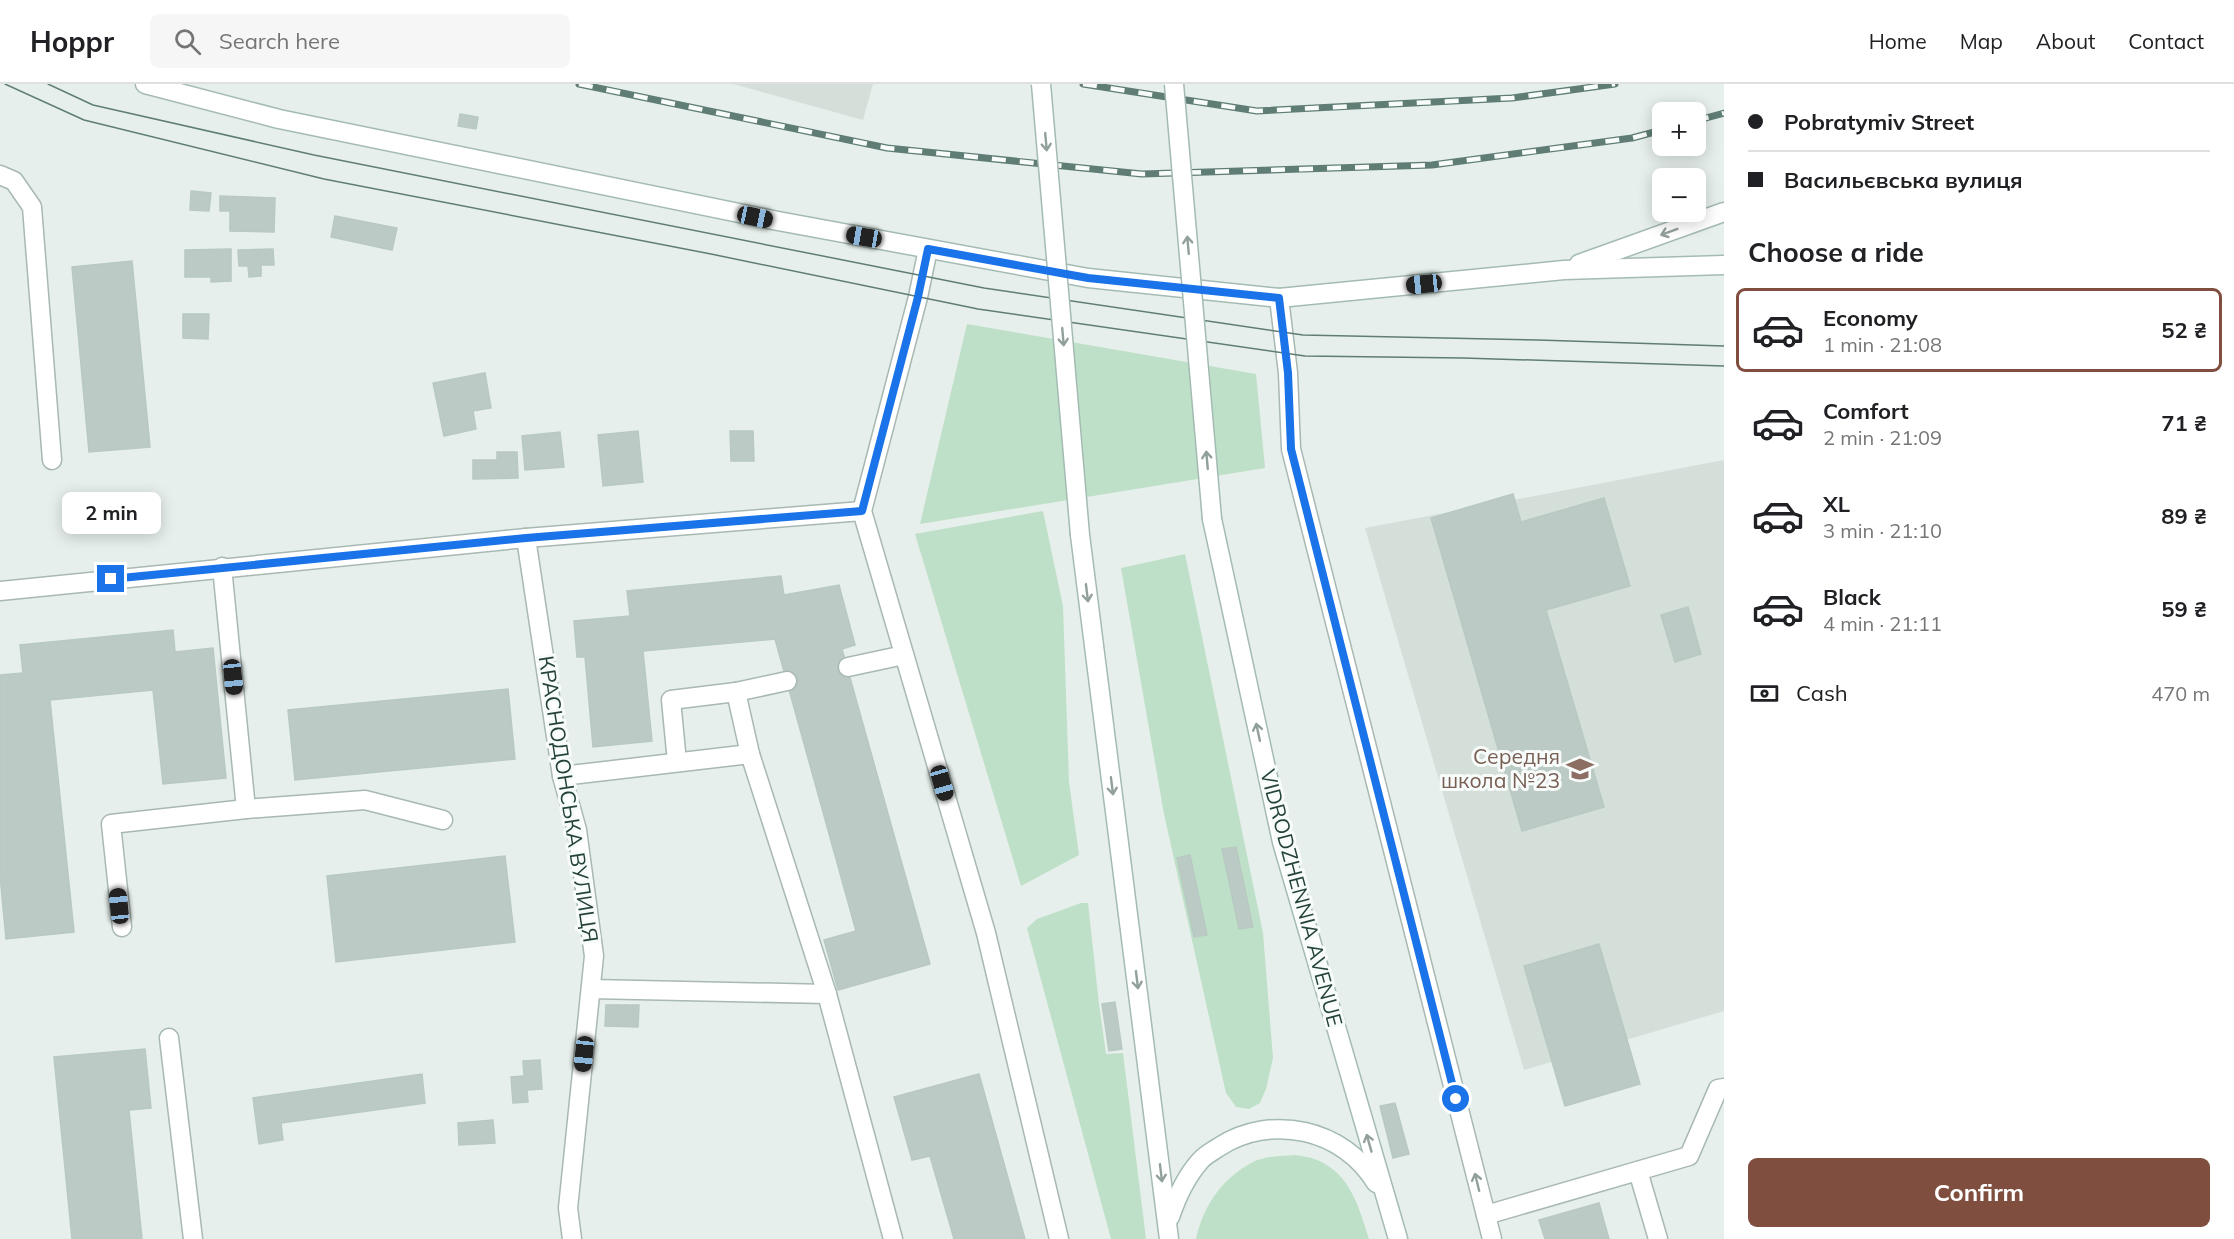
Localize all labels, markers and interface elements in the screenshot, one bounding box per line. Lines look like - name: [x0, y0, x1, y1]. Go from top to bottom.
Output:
- search box: [150, 14, 570, 68]
- text: Hoppr: [30, 24, 114, 59]
- icon: search: [171, 25, 204, 58]
- text: Search here: [219, 27, 340, 55]
- text: Home: [1869, 28, 1927, 54]
- text: Map: [1960, 28, 2003, 54]
- text: About: [2036, 28, 2095, 54]
- text: Contact: [2128, 28, 2204, 54]
- map controls: [1652, 102, 1706, 222]
- button: +: [1652, 102, 1706, 156]
- text: Pobratymiv Street: [1784, 108, 1974, 136]
- one-way arrow: [1041, 132, 1052, 152]
- text: Васильєвська вулиця: [1784, 166, 2023, 194]
- button: −: [1652, 168, 1706, 222]
- car: [736, 204, 774, 230]
- car: [845, 225, 883, 249]
- one-way arrow: [1660, 227, 1679, 238]
- text: Choose a ride: [1748, 235, 1924, 269]
- one-way arrow: [1182, 236, 1193, 256]
- car: [1405, 273, 1443, 295]
- icon: car: [1751, 303, 1805, 357]
- text: Economy: [1823, 304, 1918, 332]
- text: 52 ₴: [2161, 316, 2207, 344]
- one-way arrow: [1058, 326, 1069, 346]
- text: 1 min · 21:08: [1823, 332, 1942, 357]
- icon: car: [1751, 396, 1805, 450]
- text: Comfort: [1823, 397, 1909, 425]
- text: 71 ₴: [2161, 409, 2207, 437]
- text: 2 min · 21:09: [1823, 425, 1942, 450]
- one-way arrow: [1201, 451, 1212, 471]
- icon: car: [1751, 489, 1805, 543]
- text: XL: [1823, 490, 1850, 518]
- callout: 2 min: [62, 492, 160, 534]
- text: 2 min: [85, 500, 138, 525]
- text: 89 ₴: [2161, 502, 2207, 530]
- text: 3 min · 21:10: [1823, 518, 1942, 543]
- route end: [97, 565, 124, 592]
- one-way arrow: [1082, 582, 1093, 602]
- icon: car: [1751, 582, 1805, 636]
- text: Black: [1823, 583, 1881, 611]
- text: 59 ₴: [2161, 595, 2207, 623]
- text: 4 min · 21:11: [1823, 611, 1942, 636]
- street label: КРАСНОДОНСЬКА ВУЛИЦЯ: [533, 654, 604, 944]
- car: [222, 658, 244, 696]
- icon: cash: [1748, 677, 1781, 710]
- text: Cash: [1796, 679, 1848, 707]
- text: 470 m: [2151, 681, 2210, 706]
- one-way arrow: [1252, 722, 1263, 742]
- place label: Середня школа №23: [1441, 743, 1560, 793]
- school or university icon: Середня школа №23: [1565, 754, 1595, 784]
- car: [928, 763, 956, 803]
- street label: VIDRODZHENNIA AVENUE: [1255, 766, 1349, 1029]
- one-way arrow: [1107, 776, 1118, 796]
- car: [108, 887, 130, 925]
- one-way arrow: [1131, 969, 1142, 989]
- car: [573, 1035, 595, 1073]
- route start: [1442, 1085, 1469, 1112]
- one-way arrow: [1363, 1134, 1374, 1153]
- button: Confirm: [1748, 1158, 2210, 1227]
- one-way arrow: [1156, 1163, 1167, 1183]
- one-way arrow: [1471, 1173, 1483, 1192]

